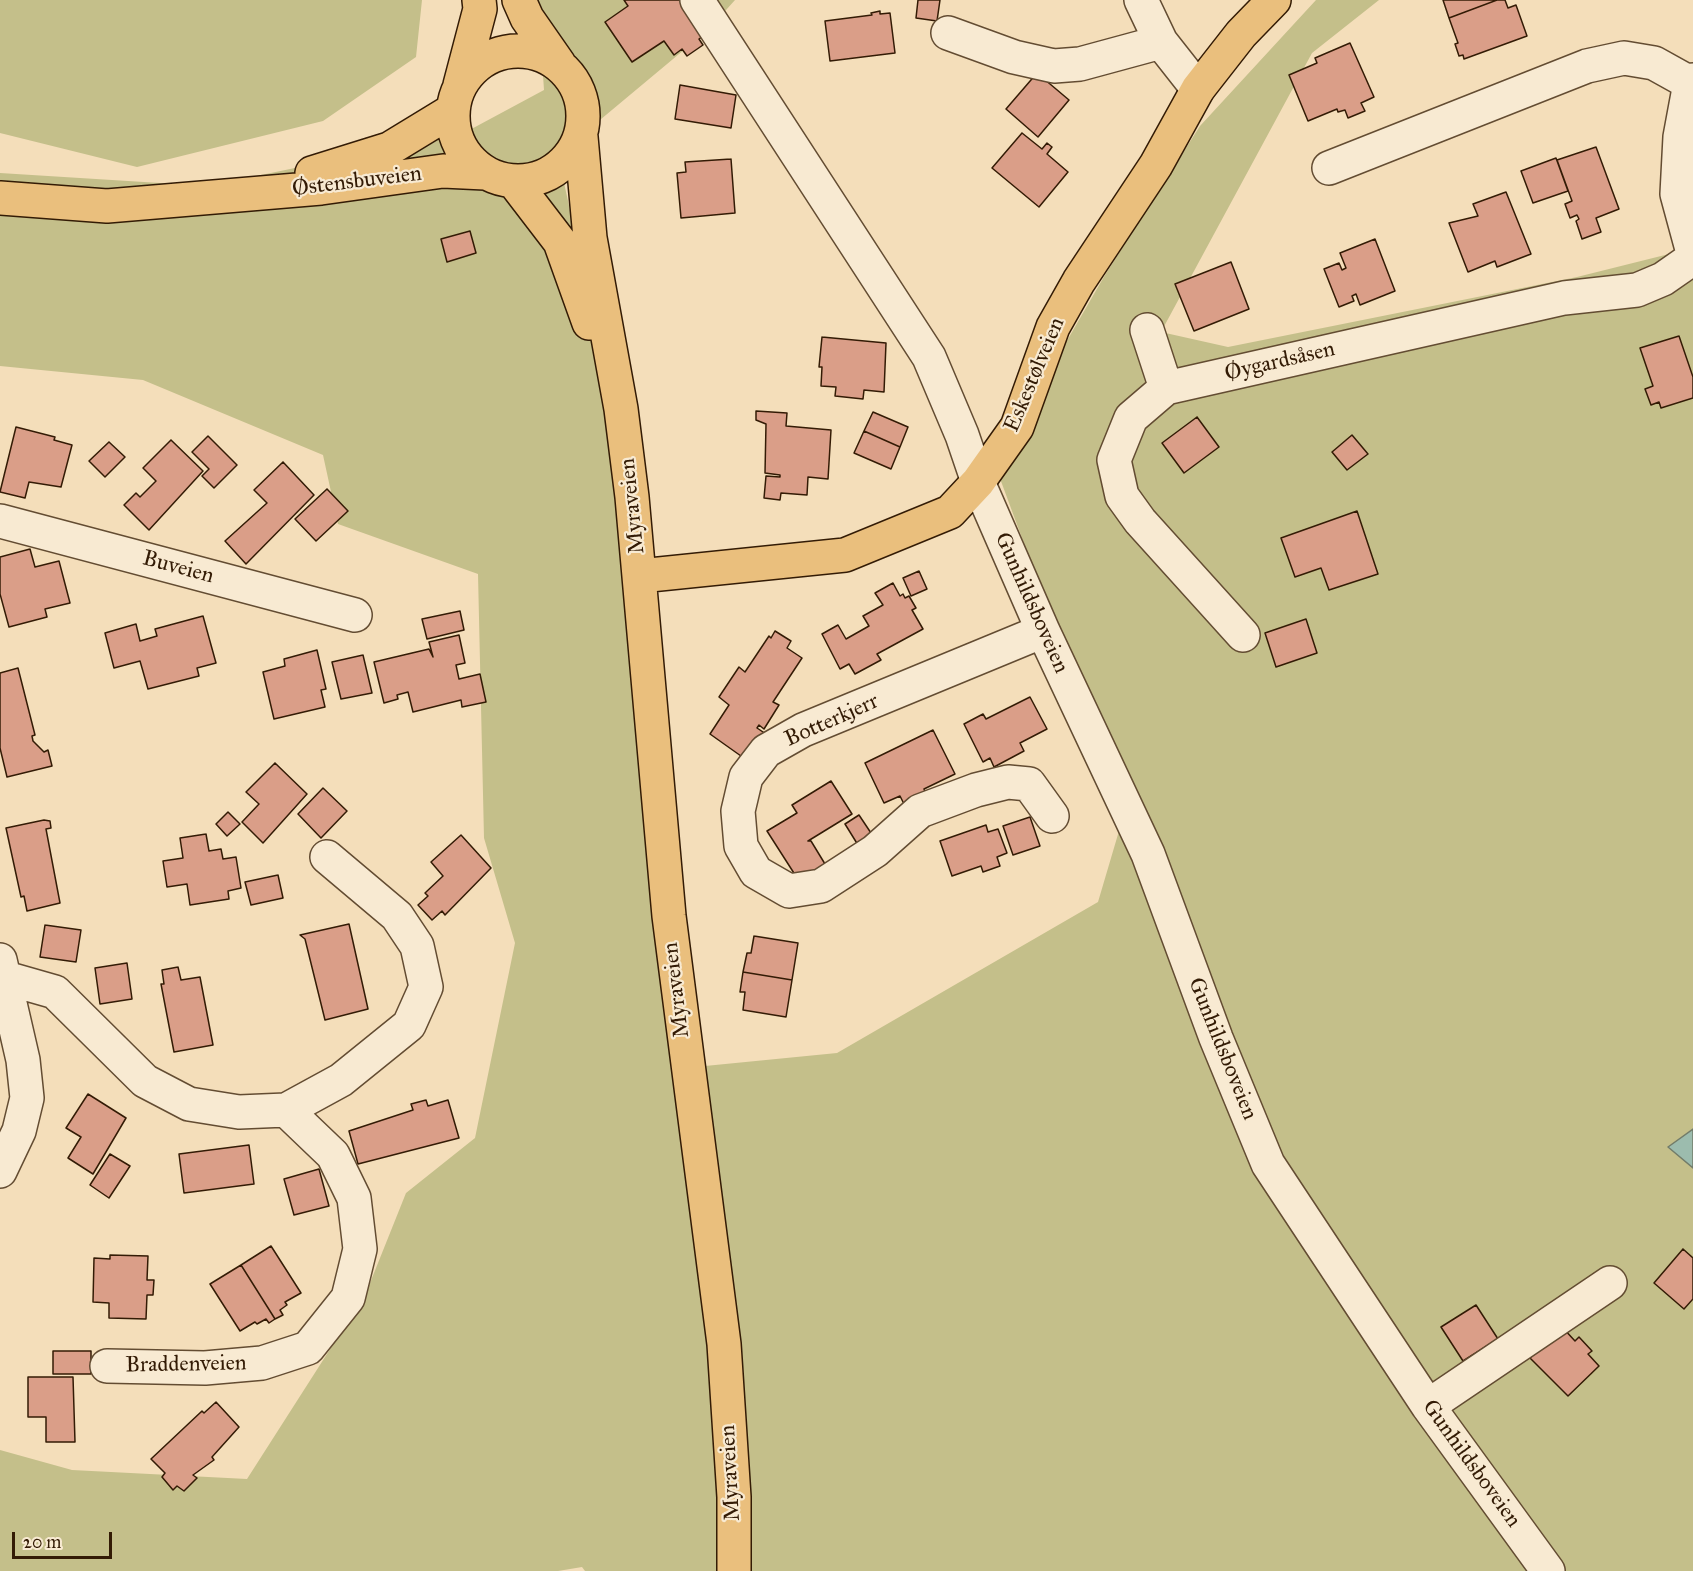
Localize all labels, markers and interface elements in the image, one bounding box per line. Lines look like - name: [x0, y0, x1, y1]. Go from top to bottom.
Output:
- street label: Østensbuveien: [291, 161, 423, 203]
- street label: Eskestølveien: [999, 314, 1071, 436]
- street label: Øygardsåsen: [1222, 337, 1338, 387]
- street label: Myraveien: [615, 457, 651, 555]
- street label: Gunhildsboveien: [988, 529, 1074, 677]
- street label: Buveien: [139, 546, 217, 590]
- street label: Botterkjerr: [781, 689, 883, 753]
- street label: Myraveien: [658, 941, 696, 1039]
- street label: Gunhildsboveien: [1181, 974, 1263, 1124]
- street label: Braddenveien: [125, 1351, 247, 1379]
- street label: Gunhildsboveien: [1416, 1395, 1526, 1533]
- street label: Myraveien: [715, 1424, 747, 1522]
- scale bar: [15, 1520, 116, 1558]
- text: 20 m: [23, 1531, 61, 1553]

